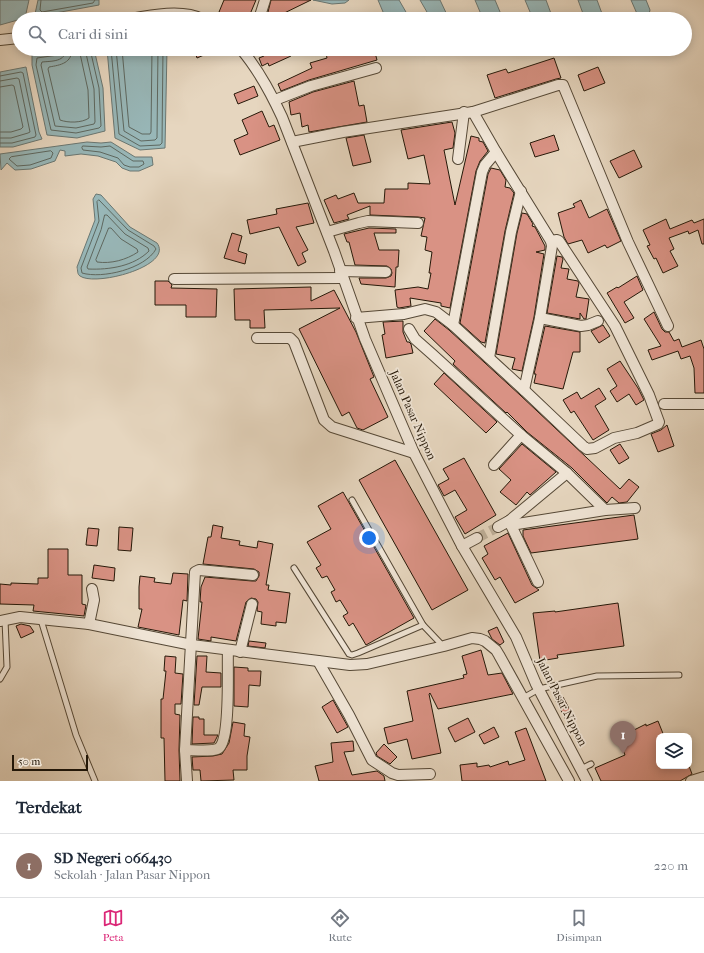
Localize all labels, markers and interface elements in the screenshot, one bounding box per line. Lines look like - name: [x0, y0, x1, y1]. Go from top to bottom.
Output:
- search box: [12, 12, 692, 56]
- icon: search: [26, 23, 48, 45]
- text: Cari di sini: [58, 25, 128, 43]
- street label: Jalan Pasar Nippon: [386, 367, 439, 462]
- your location: [359, 528, 379, 548]
- street label: Jalan Pasar Nippon: [533, 655, 590, 748]
- pin: 1: [610, 721, 636, 754]
- map controls: [656, 733, 692, 769]
- button: layers: [656, 733, 692, 769]
- scale bar: [12, 753, 88, 772]
- text: 50 m: [18, 755, 40, 768]
- text: Terdekat: [16, 797, 82, 817]
- text: SD Negeri 066430: [54, 849, 172, 867]
- text: 1: [27, 858, 31, 873]
- text: 220 m: [654, 858, 688, 873]
- text: Sekolah · Jalan Pasar Nippon: [54, 867, 210, 882]
- tab: Peta: [102, 907, 124, 944]
- tab: Rute: [329, 907, 352, 944]
- tab: Disimpan: [556, 907, 602, 944]

